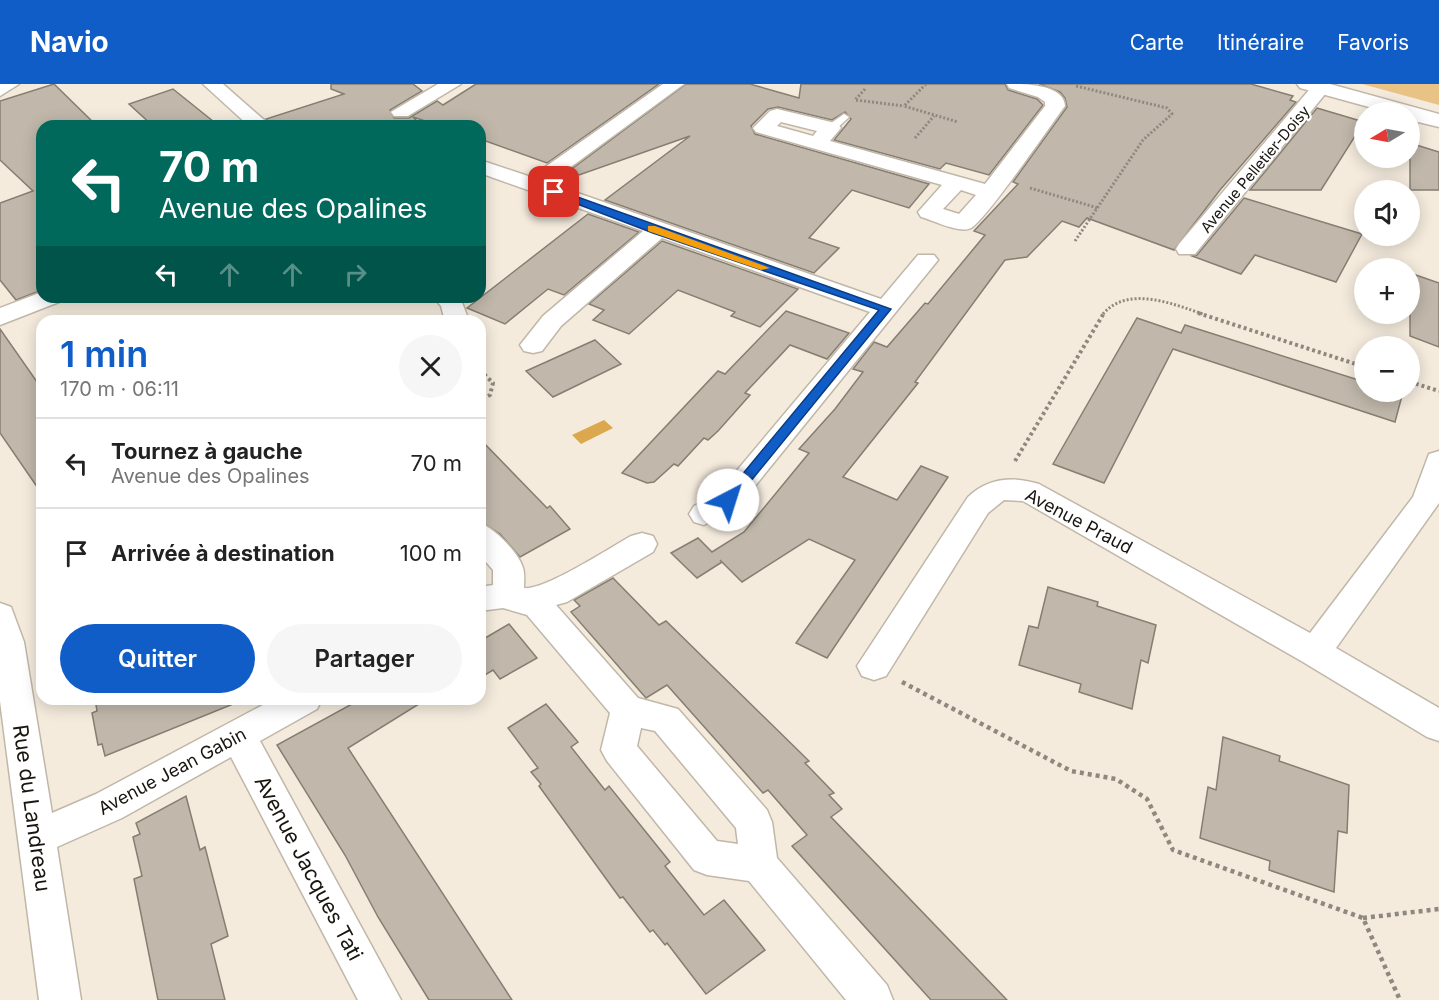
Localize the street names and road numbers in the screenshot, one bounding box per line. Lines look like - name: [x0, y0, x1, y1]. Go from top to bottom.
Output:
- street label: Avenue Pelletier-Doisy: [1196, 101, 1314, 236]
- street label: Avenue Praud: [1022, 484, 1136, 558]
- street label: Rue du Landreau: [8, 723, 56, 893]
- street label: Avenue Jean Gabin: [94, 723, 250, 819]
- street label: Avenue Jacques Tati: [250, 771, 368, 965]

